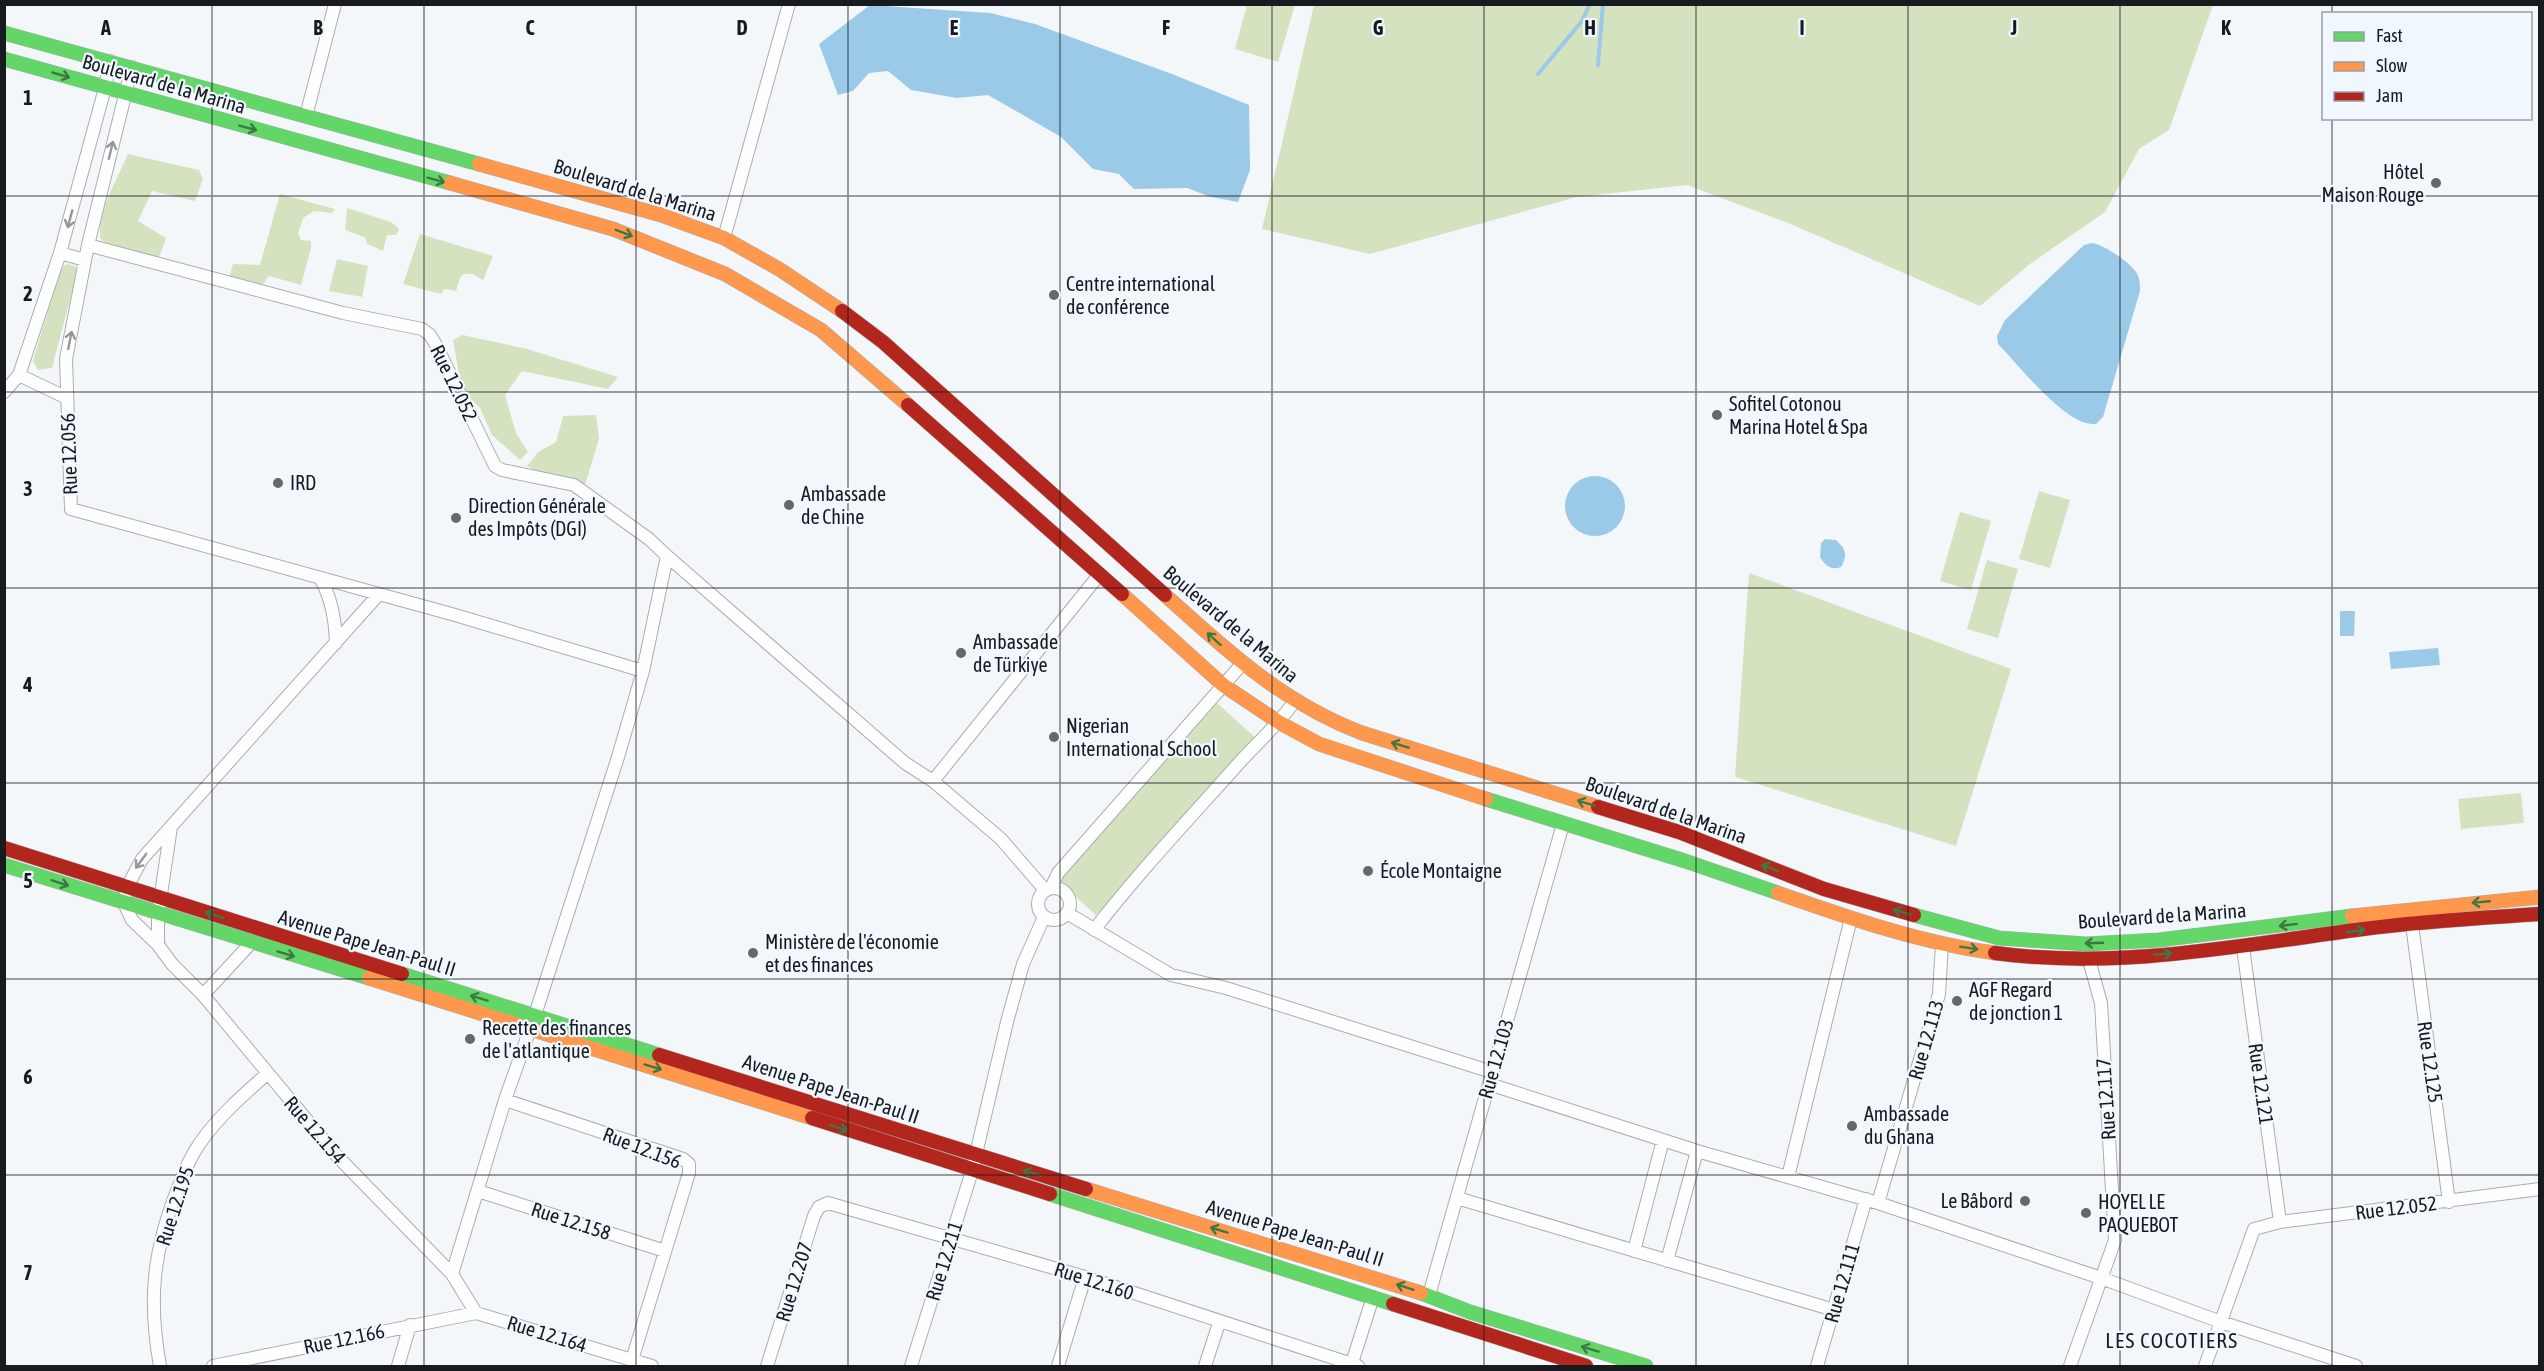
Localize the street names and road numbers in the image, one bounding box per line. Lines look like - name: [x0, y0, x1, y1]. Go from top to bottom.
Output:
- street label: Boulevard de la Marina: [80, 49, 248, 118]
- street label: Boulevard de la Marina: [551, 154, 719, 225]
- street label: Rue 12.052: [426, 341, 483, 425]
- street label: Rue 12.056: [56, 413, 81, 495]
- street label: Boulevard de la Marina: [1159, 561, 1303, 687]
- street label: Boulevard de la Marina: [1583, 771, 1750, 848]
- street label: Boulevard de la Marina: [2077, 898, 2247, 933]
- street label: Avenue Pape Jean-Paul II: [276, 905, 459, 980]
- street label: Rue 12.113: [1903, 997, 1948, 1082]
- street label: Rue 12.103: [1473, 1016, 1518, 1101]
- street label: Rue 12.125: [2413, 1020, 2448, 1104]
- street label: Rue 12.121: [2244, 1042, 2279, 1126]
- street label: Avenue Pape Jean-Paul II: [740, 1049, 922, 1128]
- street label: Rue 12.117: [2091, 1057, 2120, 1141]
- street label: Rue 12.154: [280, 1091, 351, 1168]
- street label: Rue 12.156: [600, 1122, 685, 1173]
- street label: Rue 12.195: [151, 1163, 198, 1248]
- street label: Rue 12.052: [2354, 1191, 2438, 1224]
- street label: Avenue Pape Jean-Paul II: [1204, 1195, 1387, 1270]
- street label: Rue 12.158: [529, 1197, 614, 1244]
- street label: Rue 12.211: [921, 1218, 967, 1303]
- street label: Rue 12.207: [771, 1239, 817, 1324]
- street label: Rue 12.111: [1819, 1240, 1864, 1325]
- street label: Rue 12.160: [1052, 1257, 1137, 1304]
- street label: Rue 12.164: [505, 1311, 590, 1357]
- street label: Rue 12.166: [301, 1319, 386, 1358]

